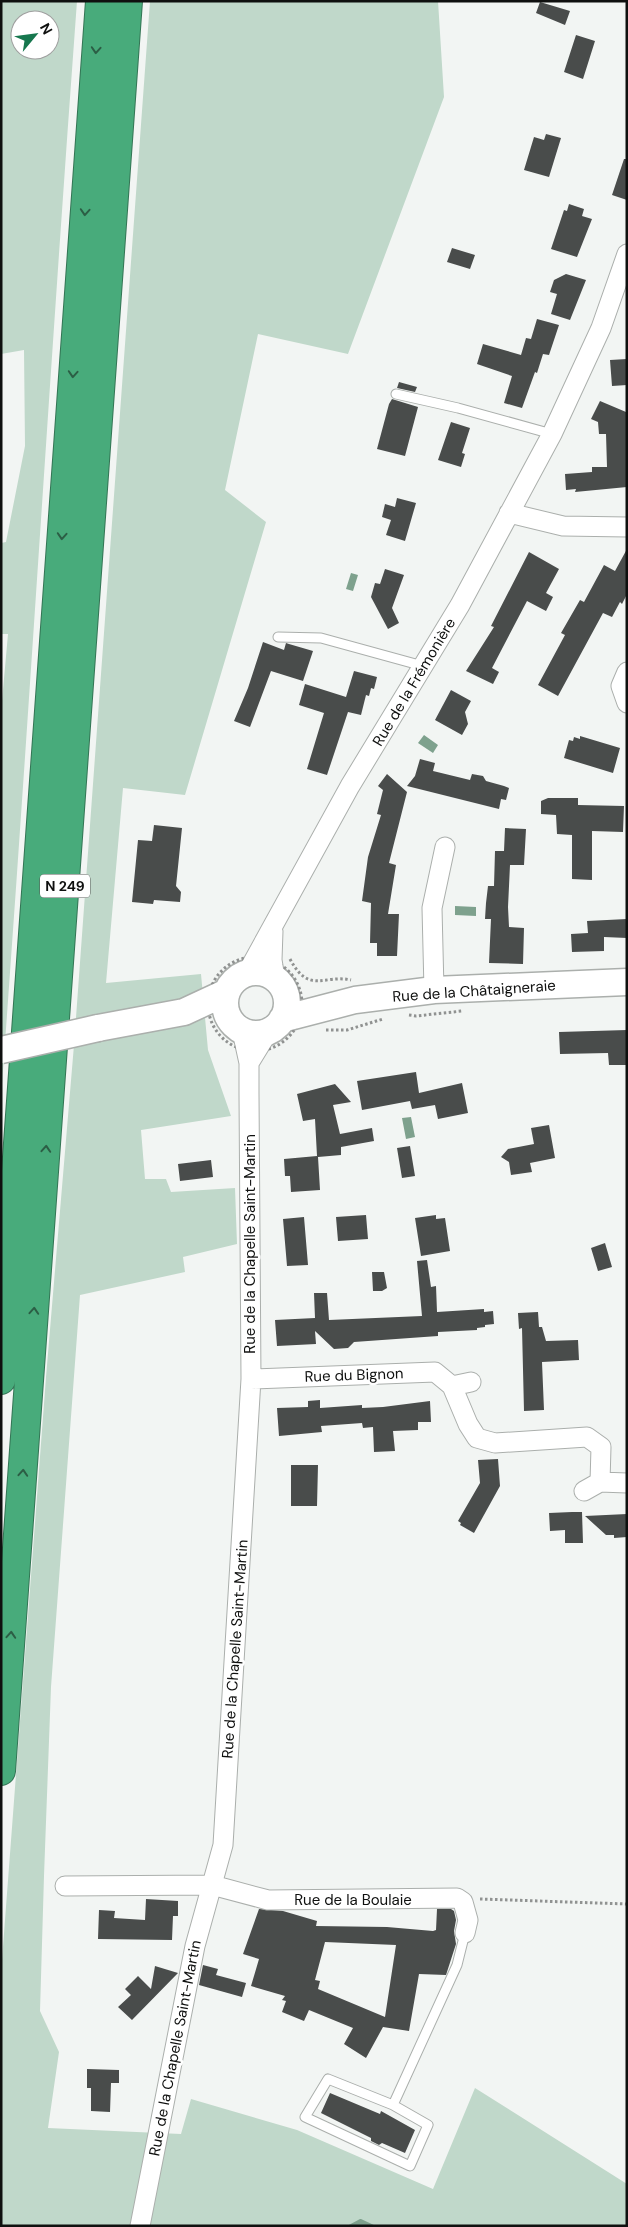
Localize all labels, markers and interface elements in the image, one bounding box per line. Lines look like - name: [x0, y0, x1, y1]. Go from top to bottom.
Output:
- north arrow: [10, 10, 60, 60]
- text: N: [36, 20, 57, 38]
- one-way arrow: [91, 46, 102, 54]
- one-way arrow: [80, 208, 91, 216]
- one-way arrow: [68, 370, 79, 378]
- one-way arrow: [56, 532, 67, 540]
- street label: Rue de la Frémonière: [368, 614, 460, 750]
- road number: N 249: [40, 874, 90, 898]
- street label: Rue de la Châtaigneraie: [392, 975, 556, 1007]
- street label: Rue de la Chapelle Saint-Martin: [240, 1134, 260, 1354]
- one-way arrow: [40, 1145, 51, 1153]
- one-way arrow: [29, 1307, 40, 1315]
- street label: Rue du Bignon: [304, 1363, 404, 1387]
- one-way arrow: [17, 1469, 28, 1477]
- street label: Rue de la Chapelle Saint-Martin: [217, 1539, 253, 1759]
- one-way arrow: [5, 1631, 16, 1639]
- street label: Rue de la Boulaie: [294, 1890, 412, 1910]
- street label: Rue de la Chapelle Saint-Martin: [144, 1938, 206, 2158]

